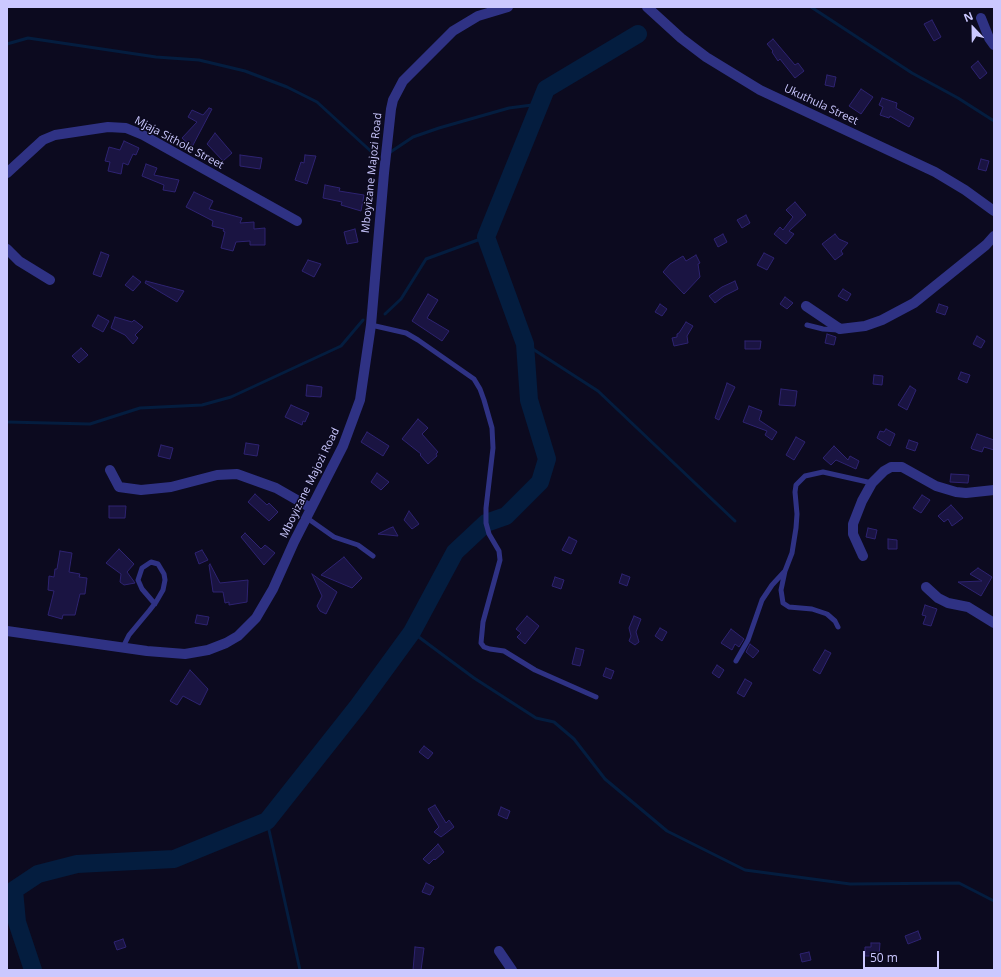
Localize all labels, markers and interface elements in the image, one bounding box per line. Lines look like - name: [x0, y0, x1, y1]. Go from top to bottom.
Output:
- north arrow: [953, 8, 993, 48]
- text: N: [961, 8, 975, 25]
- street label: Ukuthula Street: [782, 82, 860, 128]
- street label: Mboyizane Majozi Road: [359, 112, 385, 234]
- street label: Mjaja Sithole Street: [132, 114, 226, 172]
- street label: Mboyizane Majozi Road: [278, 426, 342, 540]
- scale bar: [865, 943, 941, 969]
- text: 50 m: [870, 949, 898, 966]

